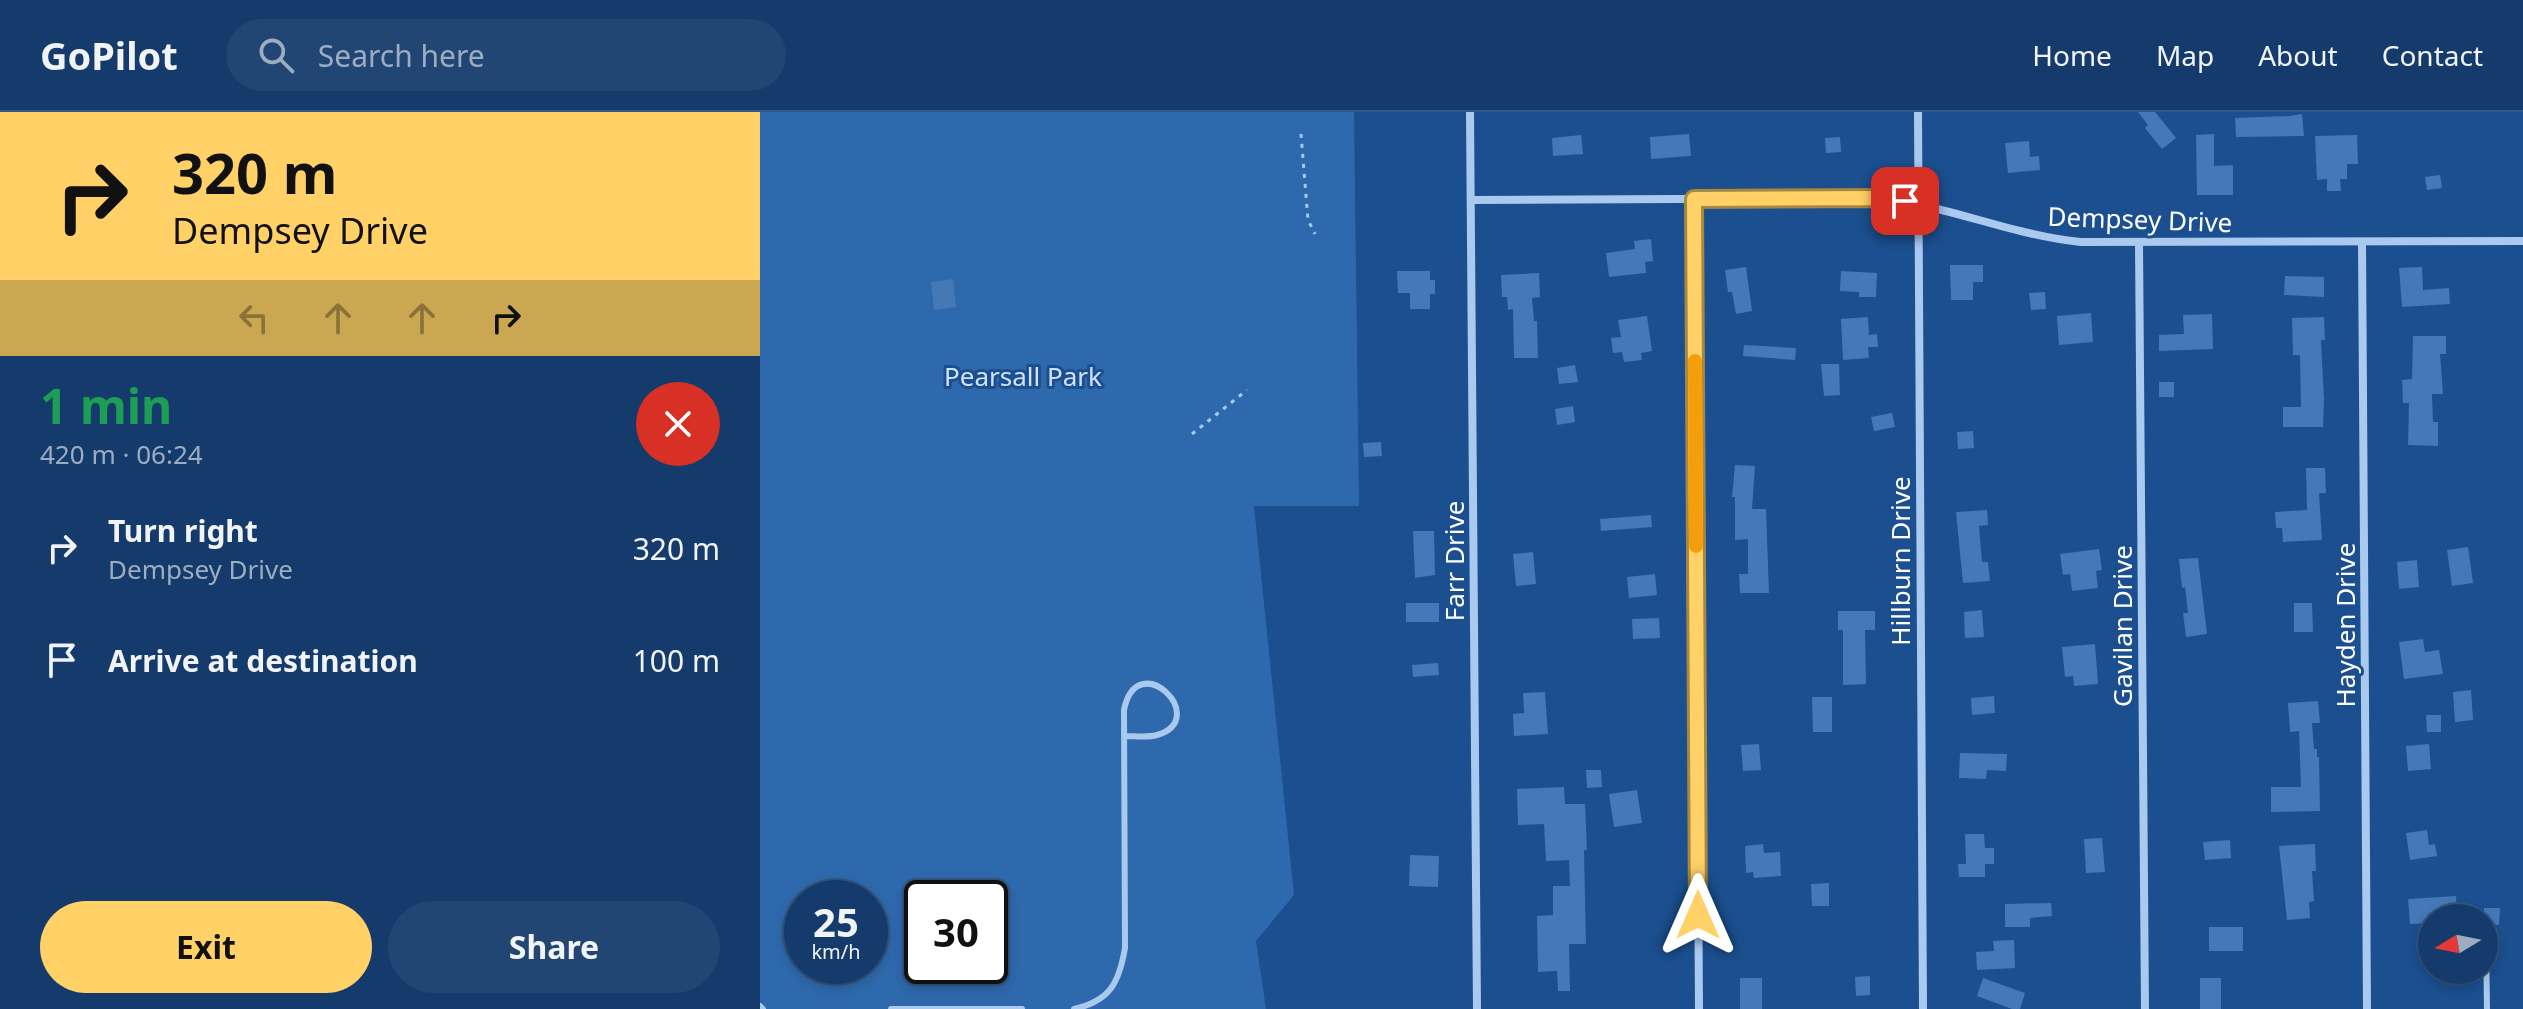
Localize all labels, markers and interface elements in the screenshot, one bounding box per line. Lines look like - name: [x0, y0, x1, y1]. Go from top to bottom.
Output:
- search box: [226, 19, 786, 91]
- text: GoPilot: [40, 29, 178, 81]
- icon: search: [254, 33, 298, 77]
- text: Search here: [318, 35, 485, 76]
- text: Home: [2032, 36, 2112, 74]
- text: Map: [2156, 36, 2214, 74]
- text: About: [2258, 36, 2338, 74]
- text: Contact: [2382, 36, 2483, 74]
- text: 320 m: [172, 134, 337, 210]
- icon: right: [40, 144, 144, 248]
- pin: [1871, 167, 1939, 235]
- icon: arrive: [1883, 179, 1927, 223]
- street label: Dempsey Drive: [2047, 198, 2233, 240]
- text: Dempsey Drive: [172, 206, 428, 255]
- icon: left: [232, 296, 276, 340]
- icon: ahead: [316, 296, 360, 340]
- icon: ahead: [400, 296, 444, 340]
- icon: right: [484, 296, 528, 340]
- park label: Pearsall Park: [944, 358, 1102, 394]
- text: 1 min: [40, 373, 172, 438]
- button: close: [636, 382, 720, 466]
- text: 420 m · 06:24: [40, 436, 203, 472]
- street label: Hillburn Drive: [1882, 476, 1918, 646]
- street label: Farr Drive: [1436, 501, 1472, 621]
- text: Turn right: [108, 510, 258, 551]
- icon: right: [40, 526, 84, 570]
- text: 320 m: [633, 528, 720, 569]
- street label: Hayden Drive: [2327, 543, 2363, 707]
- street label: Gavilan Drive: [2104, 545, 2140, 707]
- text: Dempsey Drive: [108, 551, 293, 587]
- icon: arrive: [40, 638, 84, 682]
- text: Arrive at destination: [108, 640, 418, 681]
- text: 100 m: [633, 640, 720, 681]
- position arrow: [1656, 873, 1740, 957]
- speed limit sign: 30: [904, 880, 1008, 984]
- text: 25: [813, 894, 859, 949]
- button: Exit: [40, 901, 372, 993]
- button: Share: [388, 901, 720, 993]
- north arrow: [2418, 904, 2498, 984]
- map controls: [2418, 904, 2498, 984]
- text: km/h: [811, 938, 861, 965]

